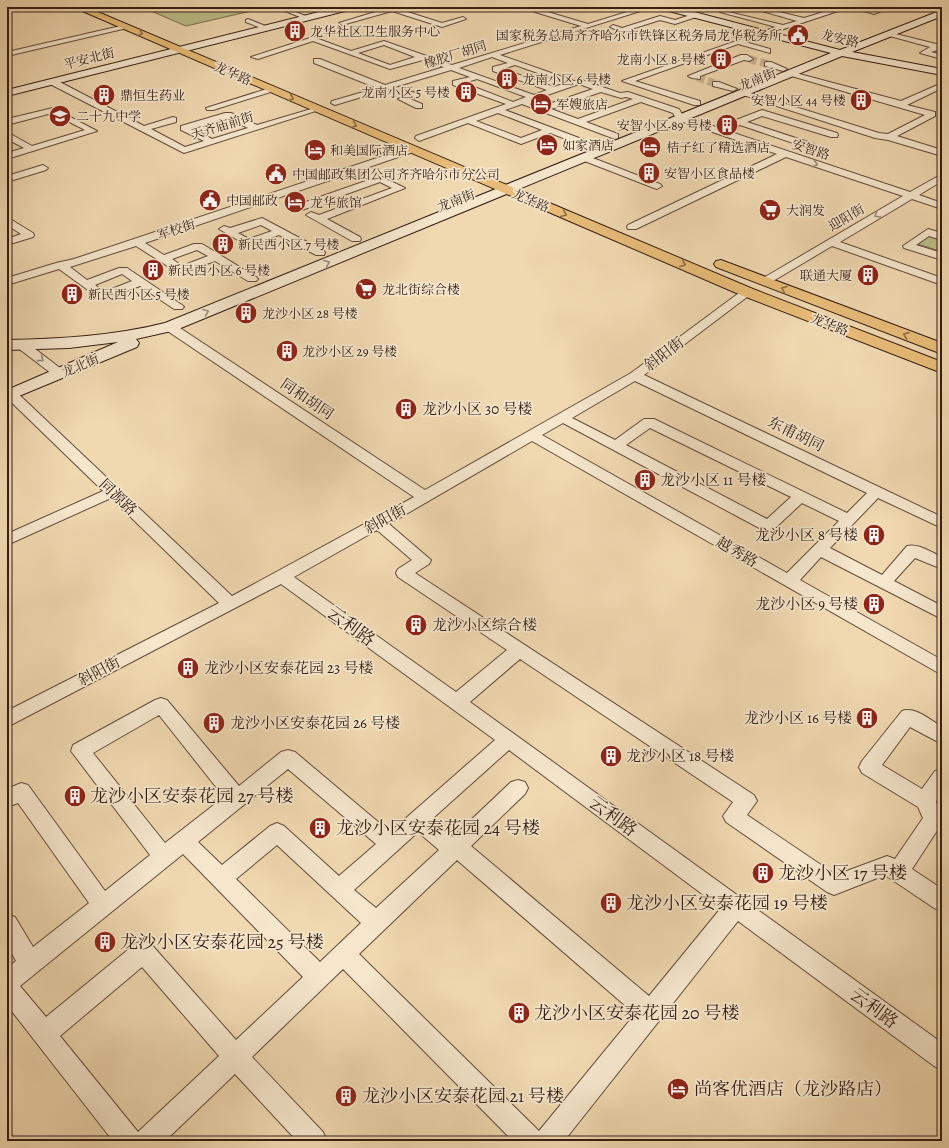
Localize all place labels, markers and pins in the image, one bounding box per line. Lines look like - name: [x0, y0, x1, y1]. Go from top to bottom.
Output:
- building icon: 龙华社区卫生服务中心: [282, 18, 308, 44]
- public building icon: 国家税务总局齐齐哈尔市铁锋区税务局龙华税务所: [785, 22, 811, 48]
- place label: 龙华社区卫生服务中心: [310, 23, 440, 40]
- place label: 国家税务总局齐齐哈尔市铁锋区税务局龙华税务所: [496, 27, 782, 44]
- building icon: 龙南小区 8 号楼: [708, 46, 734, 72]
- place label: 龙南小区 8 号楼: [617, 51, 706, 68]
- building icon: 龙南小区 6 号楼: [494, 66, 520, 92]
- place label: 龙南小区 6 号楼: [522, 71, 611, 88]
- building icon: 龙南小区 5 号楼: [453, 79, 479, 105]
- building icon: 鼎恒生药业: [91, 82, 117, 108]
- place label: 龙南小区 5 号楼: [361, 84, 450, 101]
- place label: 鼎恒生药业: [120, 87, 185, 104]
- building icon: 安智小区 44 号楼: [848, 87, 874, 113]
- hotel icon: 军嫂旅店: [528, 91, 554, 117]
- place label: 安智小区 44 号楼: [751, 92, 846, 109]
- place label: 军嫂旅店: [556, 96, 608, 113]
- school or university icon: 二十九中学: [47, 103, 73, 129]
- place label: 二十九中学: [76, 108, 141, 125]
- building icon: 安智小区 89 号楼: [714, 112, 740, 138]
- place label: 安智小区 89 号楼: [617, 117, 712, 134]
- hotel icon: 如家酒店: [534, 132, 560, 158]
- hotel icon: 桔子红了精选酒店: [637, 134, 663, 160]
- hotel icon: 和美国际酒店: [302, 137, 328, 163]
- place label: 如家酒店: [562, 137, 614, 154]
- place label: 桔子红了精选酒店: [666, 139, 770, 156]
- place label: 和美国际酒店: [330, 142, 408, 159]
- building icon: 安智小区食品楼: [636, 160, 662, 186]
- public building icon: 中国邮政集团公司齐齐哈尔市分公司: [263, 161, 289, 187]
- place label: 安智小区食品楼: [664, 165, 755, 182]
- place label: 中国邮政集团公司齐齐哈尔市分公司: [292, 166, 500, 183]
- public building icon: 中国邮政: [197, 187, 223, 213]
- hotel icon: 龙华旅馆: [282, 189, 308, 215]
- place label: 中国邮政: [226, 192, 278, 209]
- place label: 龙华旅馆: [310, 194, 362, 211]
- supermarket icon: 大润发: [757, 197, 783, 223]
- place label: 大润发: [786, 202, 825, 219]
- building icon: 新民西小区 7 号楼: [210, 231, 236, 257]
- place label: 新民西小区 7 号楼: [238, 236, 340, 253]
- building icon: 新民西小区 6 号楼: [140, 257, 166, 283]
- place label: 新民西小区 6 号楼: [168, 262, 270, 279]
- building icon: 联通大厦: [855, 262, 881, 288]
- place label: 联通大厦: [800, 267, 852, 284]
- supermarket icon: 龙北街综合楼: [353, 276, 379, 302]
- building icon: 新民西小区 5 号楼: [59, 281, 85, 307]
- place label: 龙北街综合楼: [382, 281, 460, 298]
- place label: 新民西小区 5 号楼: [88, 286, 190, 303]
- building icon: 龙沙小区 28 号楼: [233, 300, 259, 326]
- place label: 龙沙小区 28 号楼: [262, 305, 358, 322]
- building icon: 龙沙小区 29 号楼: [274, 338, 300, 364]
- place label: 龙沙小区 29 号楼: [302, 343, 397, 360]
- building icon: 龙沙小区 30 号楼: [393, 396, 419, 422]
- place label: 龙沙小区 30 号楼: [422, 399, 532, 419]
- building icon: 龙沙小区 11 号楼: [632, 467, 658, 493]
- place label: 龙沙小区 11 号楼: [660, 470, 766, 490]
- building icon: 龙沙小区 8 号楼: [861, 522, 887, 548]
- place label: 龙沙小区 8 号楼: [755, 525, 858, 545]
- building icon: 龙沙小区 9 号楼: [861, 591, 887, 617]
- place label: 龙沙小区 9 号楼: [755, 594, 858, 614]
- building icon: 龙沙小区综合楼: [403, 612, 429, 638]
- place label: 龙沙小区综合楼: [432, 615, 537, 635]
- building icon: 龙沙小区安泰花园 23 号楼: [175, 655, 201, 681]
- place label: 龙沙小区安泰花园 23 号楼: [204, 658, 373, 678]
- building icon: 龙沙小区 16 号楼: [854, 705, 880, 731]
- place label: 龙沙小区 16 号楼: [744, 708, 852, 728]
- building icon: 龙沙小区安泰花园 26 号楼: [201, 710, 227, 736]
- place label: 龙沙小区安泰花园 26 号楼: [230, 713, 400, 733]
- building icon: 龙沙小区 18 号楼: [598, 743, 624, 769]
- place label: 龙沙小区 18 号楼: [626, 746, 734, 766]
- building icon: 龙沙小区安泰花园 27 号楼: [62, 783, 88, 809]
- place label: 龙沙小区安泰花园 27 号楼: [90, 784, 293, 808]
- building icon: 龙沙小区安泰花园 24 号楼: [307, 815, 333, 841]
- place label: 龙沙小区安泰花园 24 号楼: [336, 816, 540, 840]
- building icon: 龙沙小区 17 号楼: [750, 860, 776, 886]
- place label: 龙沙小区 17 号楼: [778, 861, 907, 885]
- building icon: 龙沙小区安泰花园 19 号楼: [598, 890, 624, 916]
- place label: 龙沙小区安泰花园 19 号楼: [626, 891, 827, 915]
- building icon: 龙沙小区安泰花园 25 号楼: [92, 929, 118, 955]
- place label: 龙沙小区安泰花园 25 号楼: [120, 930, 323, 954]
- building icon: 龙沙小区安泰花园 20 号楼: [506, 1000, 532, 1026]
- place label: 龙沙小区安泰花园 20 号楼: [534, 1001, 739, 1025]
- hotel icon: 尚客优酒店（龙沙路店）: [665, 1076, 691, 1102]
- place label: 尚客优酒店（龙沙路店）: [694, 1077, 892, 1101]
- building icon: 龙沙小区安泰花园 21 号楼: [333, 1083, 359, 1109]
- place label: 龙沙小区安泰花园 21 号楼: [362, 1084, 564, 1108]

